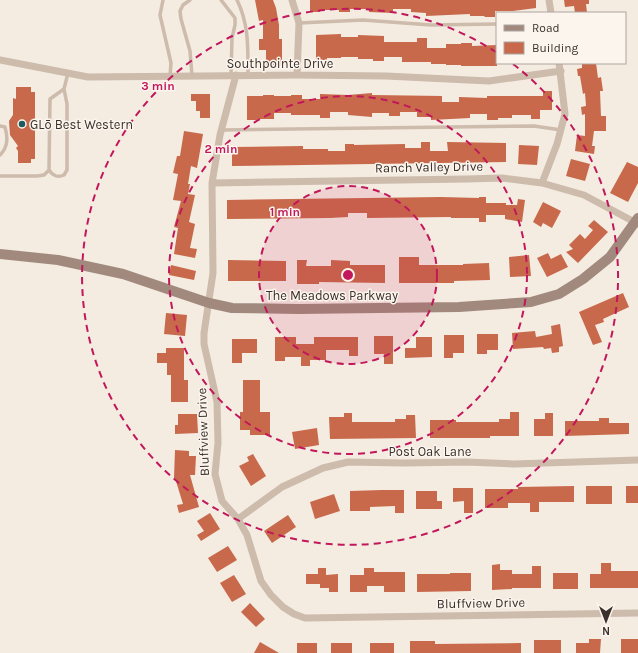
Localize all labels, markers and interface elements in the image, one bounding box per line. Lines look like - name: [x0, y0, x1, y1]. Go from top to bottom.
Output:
- legend: [496, 12, 626, 64]
- text: Road: [532, 21, 560, 35]
- text: Building: [532, 41, 579, 55]
- street label: Southpointe Drive: [226, 56, 334, 71]
- text: 3 min: [141, 79, 175, 93]
- place label: GLō Best Western: [30, 117, 133, 132]
- marker: GLō Best Western: [17, 119, 27, 129]
- text: 2 min: [204, 142, 238, 156]
- street label: Ranch Valley Drive: [375, 159, 483, 175]
- text: 1 min: [270, 205, 300, 219]
- centre of rings: [341, 268, 355, 282]
- street label: The Meadows Parkway: [266, 288, 398, 303]
- street label: Bluffview Drive: [194, 387, 212, 476]
- street label: Post Oak Lane: [389, 444, 472, 459]
- street label: Bluffview Drive: [437, 595, 526, 611]
- north arrow: [586, 601, 626, 641]
- text: N: [602, 624, 610, 637]

